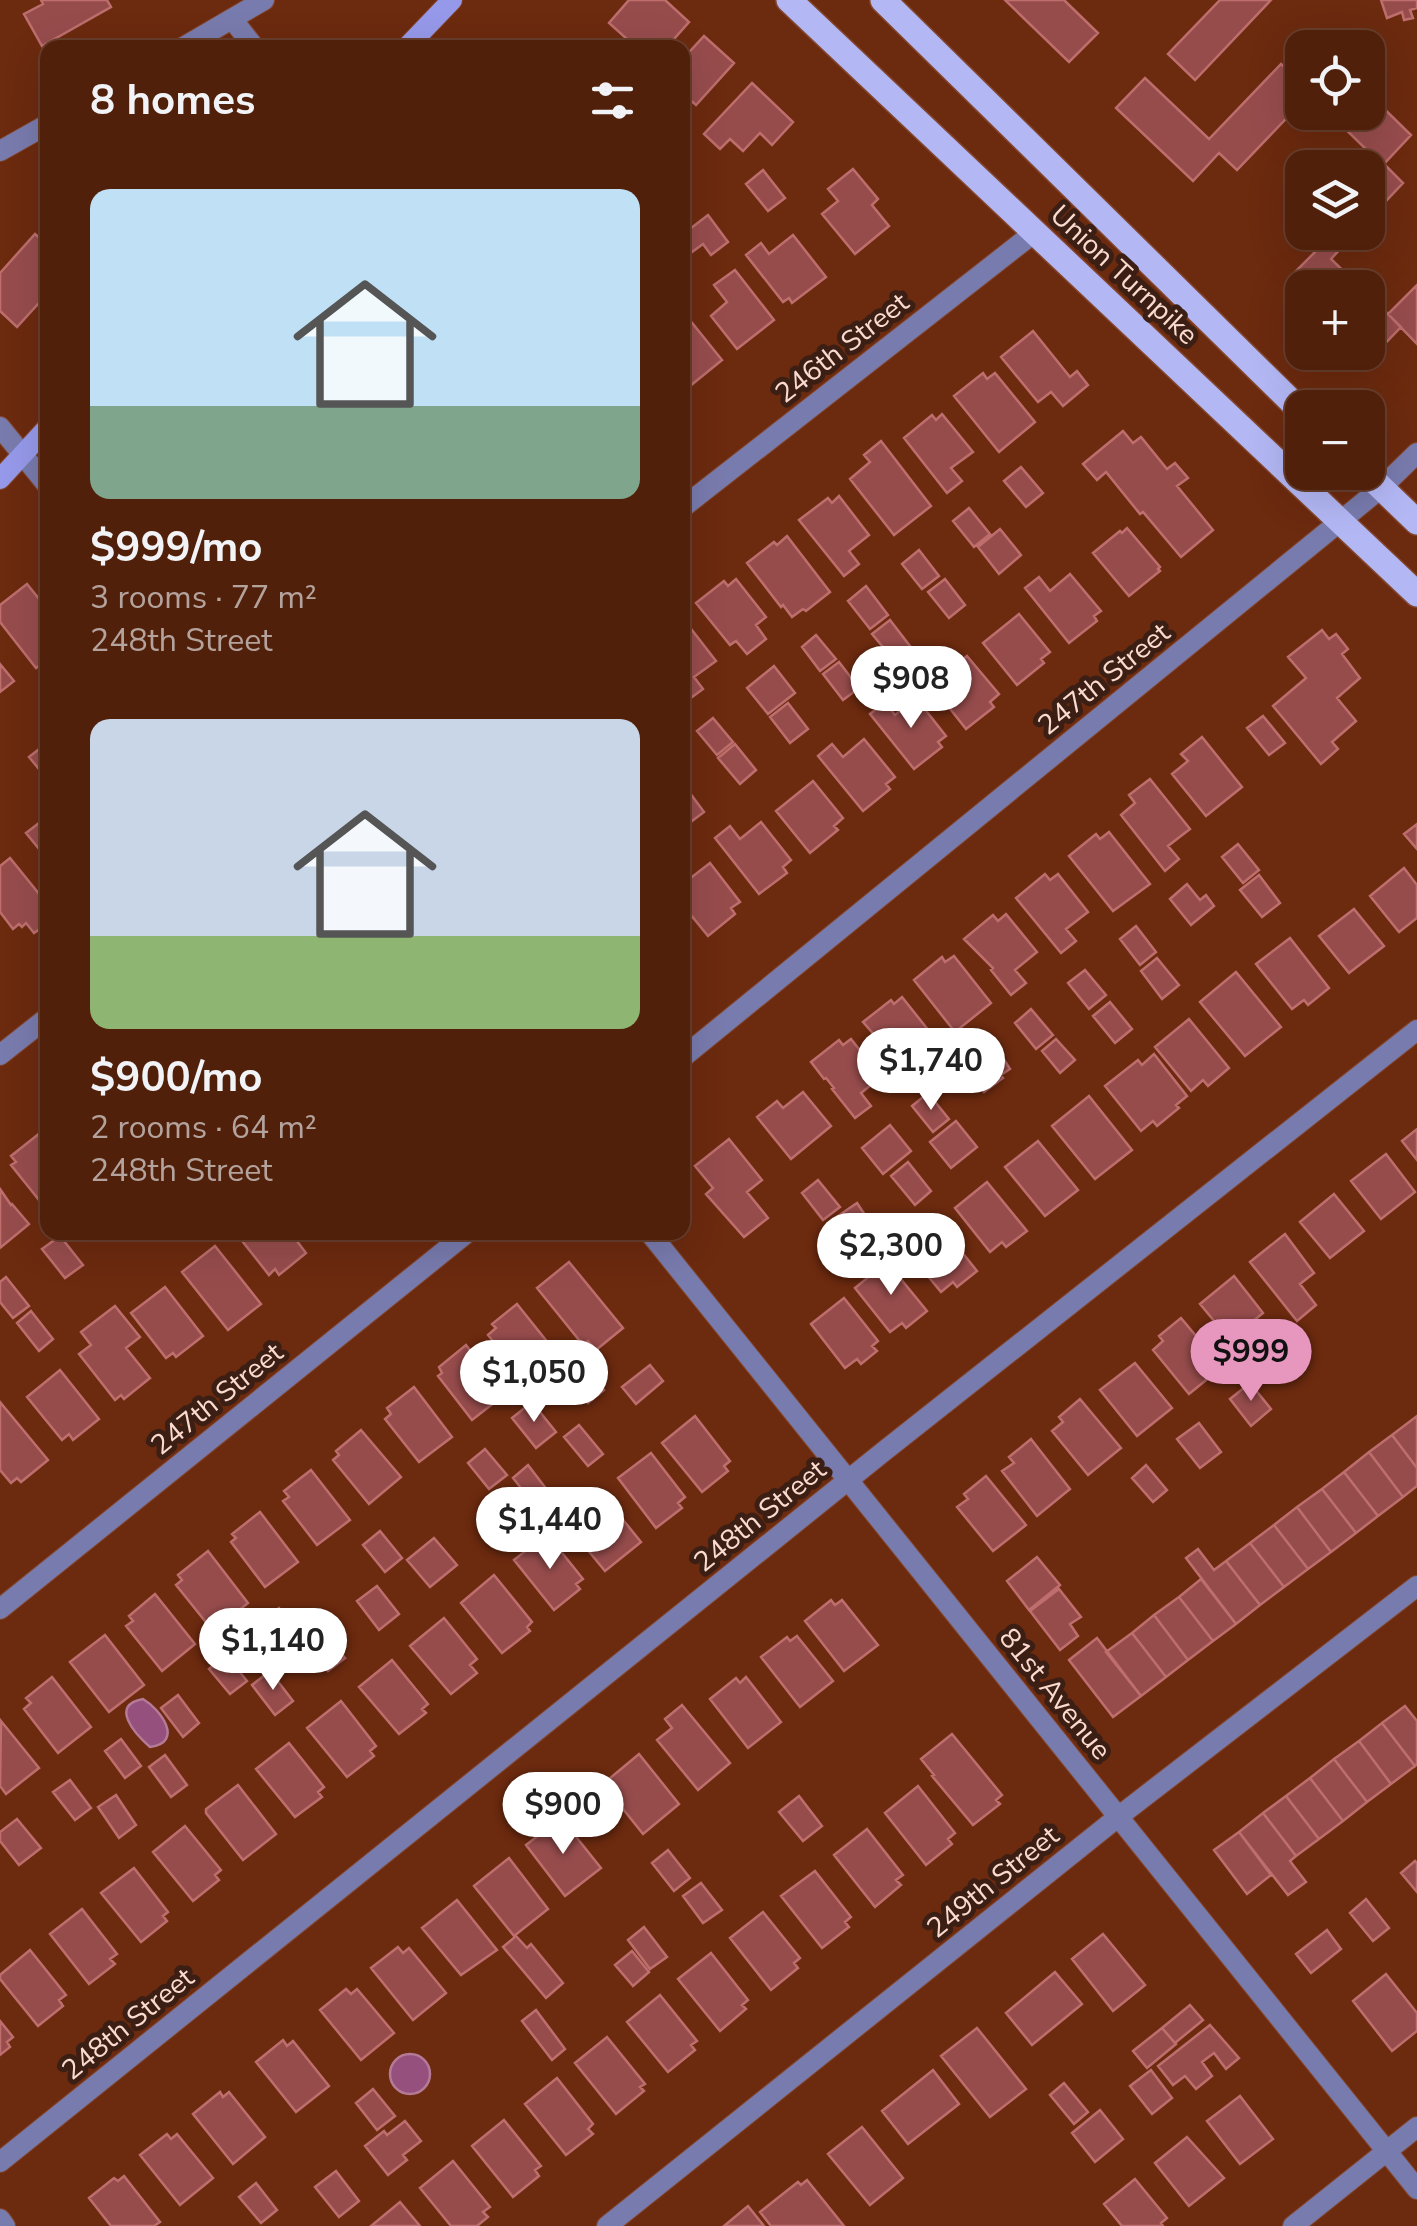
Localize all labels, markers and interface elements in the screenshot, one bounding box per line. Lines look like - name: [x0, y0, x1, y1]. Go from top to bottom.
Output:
- map controls: [1285, 30, 1385, 490]
- button: locate: [1285, 30, 1385, 130]
- text: 8 homes: [90, 72, 255, 129]
- icon: filters: [585, 73, 640, 128]
- button: layers: [1285, 150, 1385, 250]
- street label: Union Turnpike: [1042, 197, 1206, 353]
- icon: home: [275, 254, 455, 434]
- button: +: [1285, 270, 1385, 370]
- street label: 246th Street: [767, 284, 917, 412]
- button: −: [1285, 390, 1385, 490]
- text: $999/mo: [90, 519, 262, 576]
- text: 3 rooms · 77 m²: [90, 576, 317, 619]
- street label: 247th Street: [1030, 614, 1178, 744]
- text: 248th Street: [90, 619, 273, 662]
- pin: $908: [852, 646, 970, 731]
- text: $908: [873, 657, 949, 700]
- icon: home: [275, 784, 455, 964]
- pin: $1,740: [850, 1028, 1012, 1113]
- text: $1,740: [879, 1039, 983, 1082]
- text: $900/mo: [90, 1049, 262, 1106]
- text: 2 rooms · 64 m²: [90, 1106, 317, 1149]
- text: 248th Street: [90, 1149, 273, 1192]
- pin: $2,300: [810, 1213, 972, 1298]
- text: $2,300: [839, 1224, 943, 1267]
- pin: $999: [1192, 1319, 1310, 1404]
- text: $999: [1213, 1330, 1289, 1373]
- street label: 247th Street: [143, 1334, 291, 1464]
- pin: $1,050: [453, 1340, 615, 1425]
- text: $1,050: [482, 1351, 586, 1394]
- street label: 248th Street: [686, 1451, 834, 1581]
- pin: $1,440: [469, 1487, 631, 1572]
- text: $1,440: [498, 1498, 602, 1541]
- pin: $1,140: [192, 1608, 354, 1693]
- text: $1,140: [221, 1619, 325, 1662]
- street label: 81st Avenue: [990, 1620, 1120, 1768]
- pin: $900: [504, 1772, 622, 1857]
- text: $900: [525, 1783, 601, 1826]
- street label: 249th Street: [919, 1817, 1067, 1947]
- street label: 248th Street: [54, 1959, 202, 2089]

